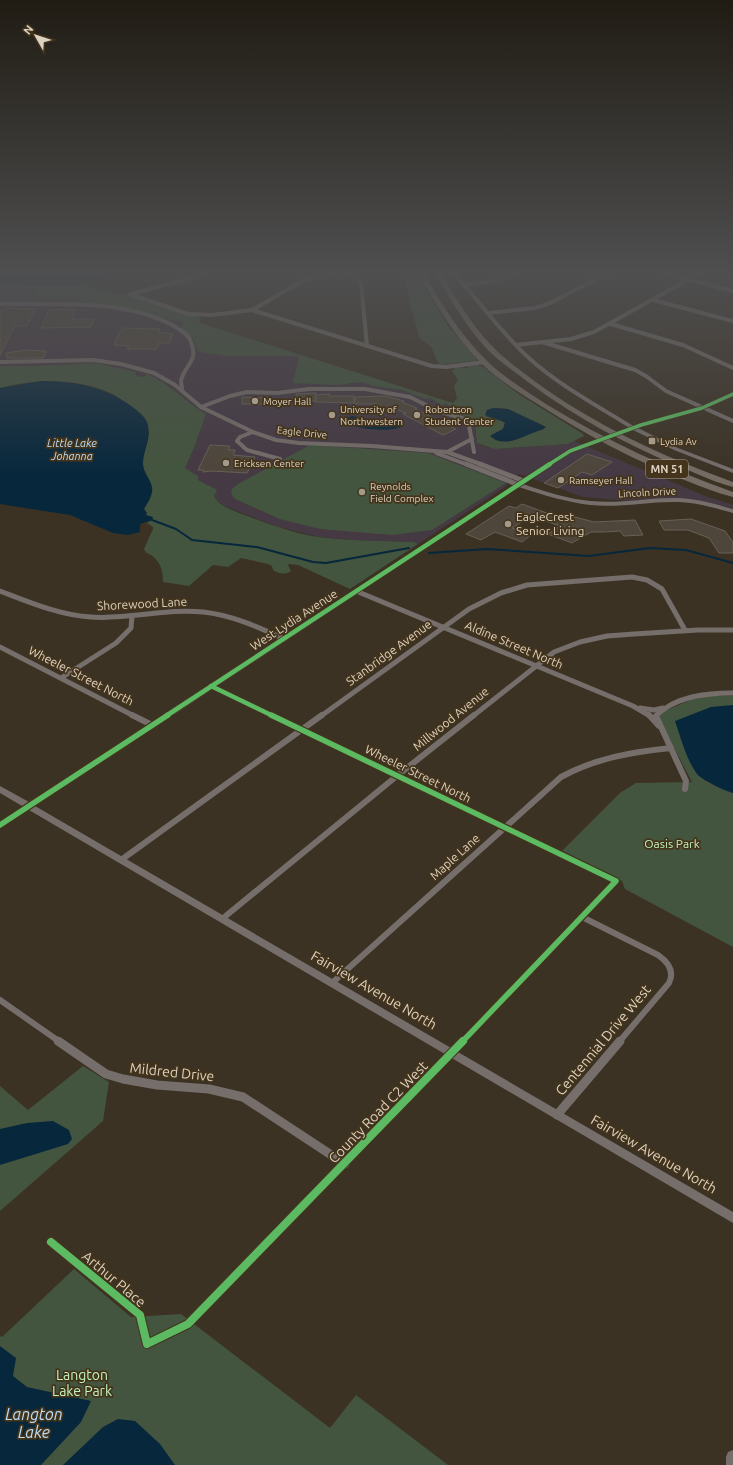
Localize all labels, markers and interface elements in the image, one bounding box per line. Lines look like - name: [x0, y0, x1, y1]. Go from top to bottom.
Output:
- north arrow: [16, 16, 56, 56]
- text: N: [21, 23, 35, 37]
- marker: Moyer Hall: [250, 396, 260, 406]
- place label: Moyer Hall: [263, 396, 312, 407]
- place label: University of Northwestern: [340, 404, 403, 427]
- place label: Robertson Student Center: [425, 404, 494, 427]
- marker: University of Northwestern: [327, 410, 337, 420]
- marker: Robertson Student Center: [412, 410, 422, 420]
- street label: Eagle Drive: [276, 424, 328, 441]
- marker: Lydia Av: [647, 436, 657, 446]
- place label: Lydia Av: [660, 436, 697, 447]
- water label: Little Lake Johanna: [47, 437, 97, 462]
- marker: Ericksen Center: [221, 458, 231, 468]
- place label: Ericksen Center: [234, 458, 304, 469]
- road number: MN 51: [646, 460, 688, 478]
- marker: Ramseyer Hall: [556, 475, 566, 485]
- place label: Ramseyer Hall: [569, 475, 633, 486]
- place label: Reynolds Field Complex: [370, 481, 434, 504]
- street label: Lincoln Drive: [618, 485, 676, 500]
- marker: Reynolds Field Complex: [357, 487, 367, 497]
- place label: EagleCrest Senior Living: [516, 510, 585, 537]
- marker: EagleCrest Senior Living: [503, 519, 513, 529]
- street label: West Lydia Avenue: [248, 587, 340, 653]
- street label: Shorewood Lane: [97, 595, 187, 612]
- street label: Stanbridge Avenue: [344, 617, 434, 688]
- street label: Aldine Street North: [463, 618, 565, 671]
- street label: Wheeler Street North: [27, 643, 136, 708]
- street label: Millwood Avenue: [410, 684, 491, 753]
- street label: Wheeler Street North: [363, 742, 473, 805]
- street label: Maple Lane: [427, 831, 482, 882]
- park label: Oasis Park: [644, 837, 700, 850]
- street label: Fairview Avenue North: [308, 947, 440, 1033]
- street label: Centennial Drive West: [552, 981, 654, 1099]
- street label: County Road C2 West: [325, 1057, 431, 1166]
- street label: Mildred Drive: [129, 1060, 215, 1084]
- street label: Fairview Avenue North: [588, 1111, 720, 1197]
- street label: Arthur Place: [79, 1248, 149, 1310]
- park label: Langton Lake Park: [52, 1367, 112, 1399]
- water label: Langton Lake: [5, 1405, 63, 1441]

